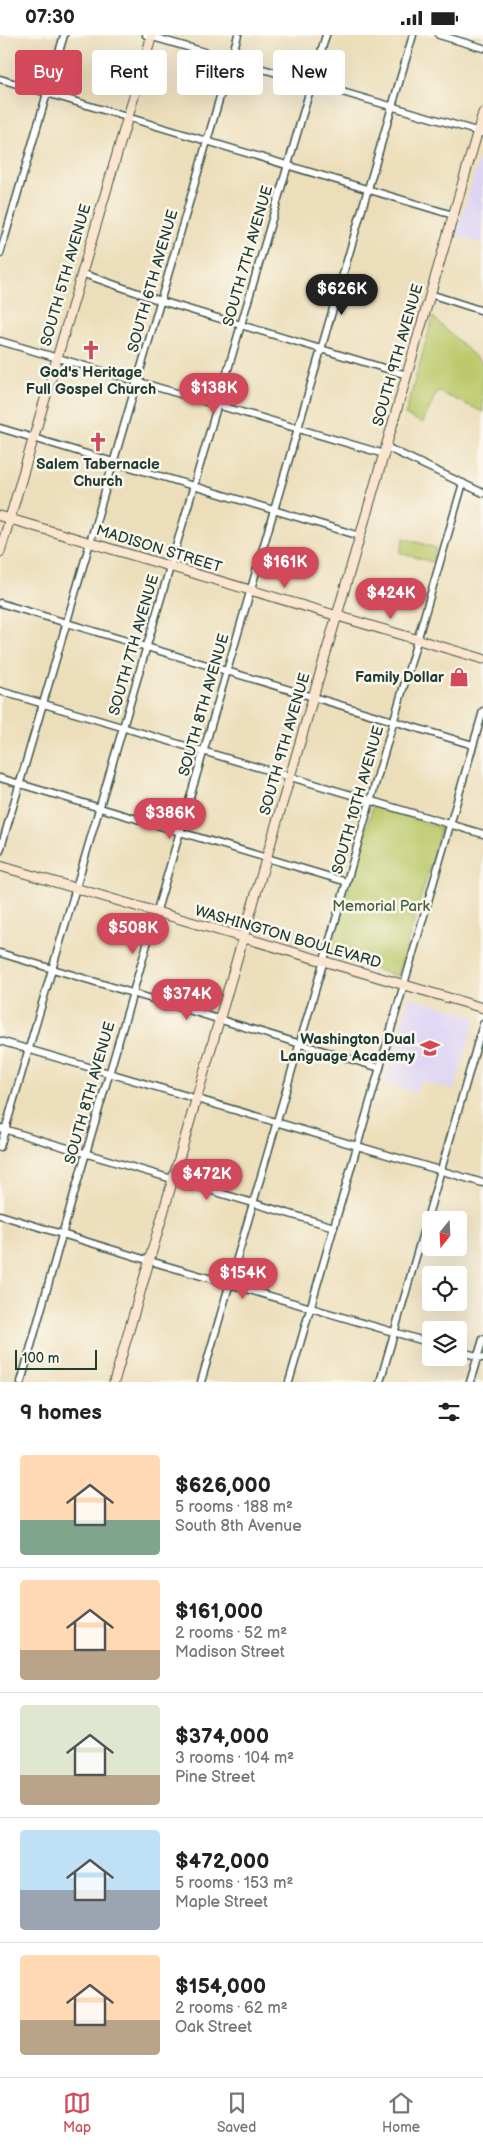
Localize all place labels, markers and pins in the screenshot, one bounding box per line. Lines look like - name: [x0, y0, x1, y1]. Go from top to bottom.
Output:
- pin: $626K: [307, 273, 377, 316]
- church icon: God's Heritage Full Gospel Church: [80, 339, 102, 361]
- place label: God's Heritage Full Gospel Church: [26, 363, 156, 399]
- pin: $138K: [179, 373, 249, 415]
- church icon: Salem Tabernacle Church: [87, 431, 109, 453]
- place label: Salem Tabernacle Church: [36, 455, 160, 491]
- pin: $161K: [250, 547, 320, 589]
- pin: $424K: [356, 577, 426, 620]
- shop icon: Family Dollar: [448, 666, 470, 688]
- place label: Family Dollar: [355, 668, 445, 687]
- pin: $386K: [135, 797, 205, 840]
- pin: $508K: [98, 913, 168, 955]
- pin: $374K: [152, 979, 222, 1021]
- place label: Washington Dual Language Academy: [280, 1030, 415, 1066]
- school or university icon: Washington Dual Language Academy: [419, 1037, 441, 1059]
- pin: $472K: [172, 1159, 242, 1201]
- pin: $154K: [208, 1257, 278, 1300]

